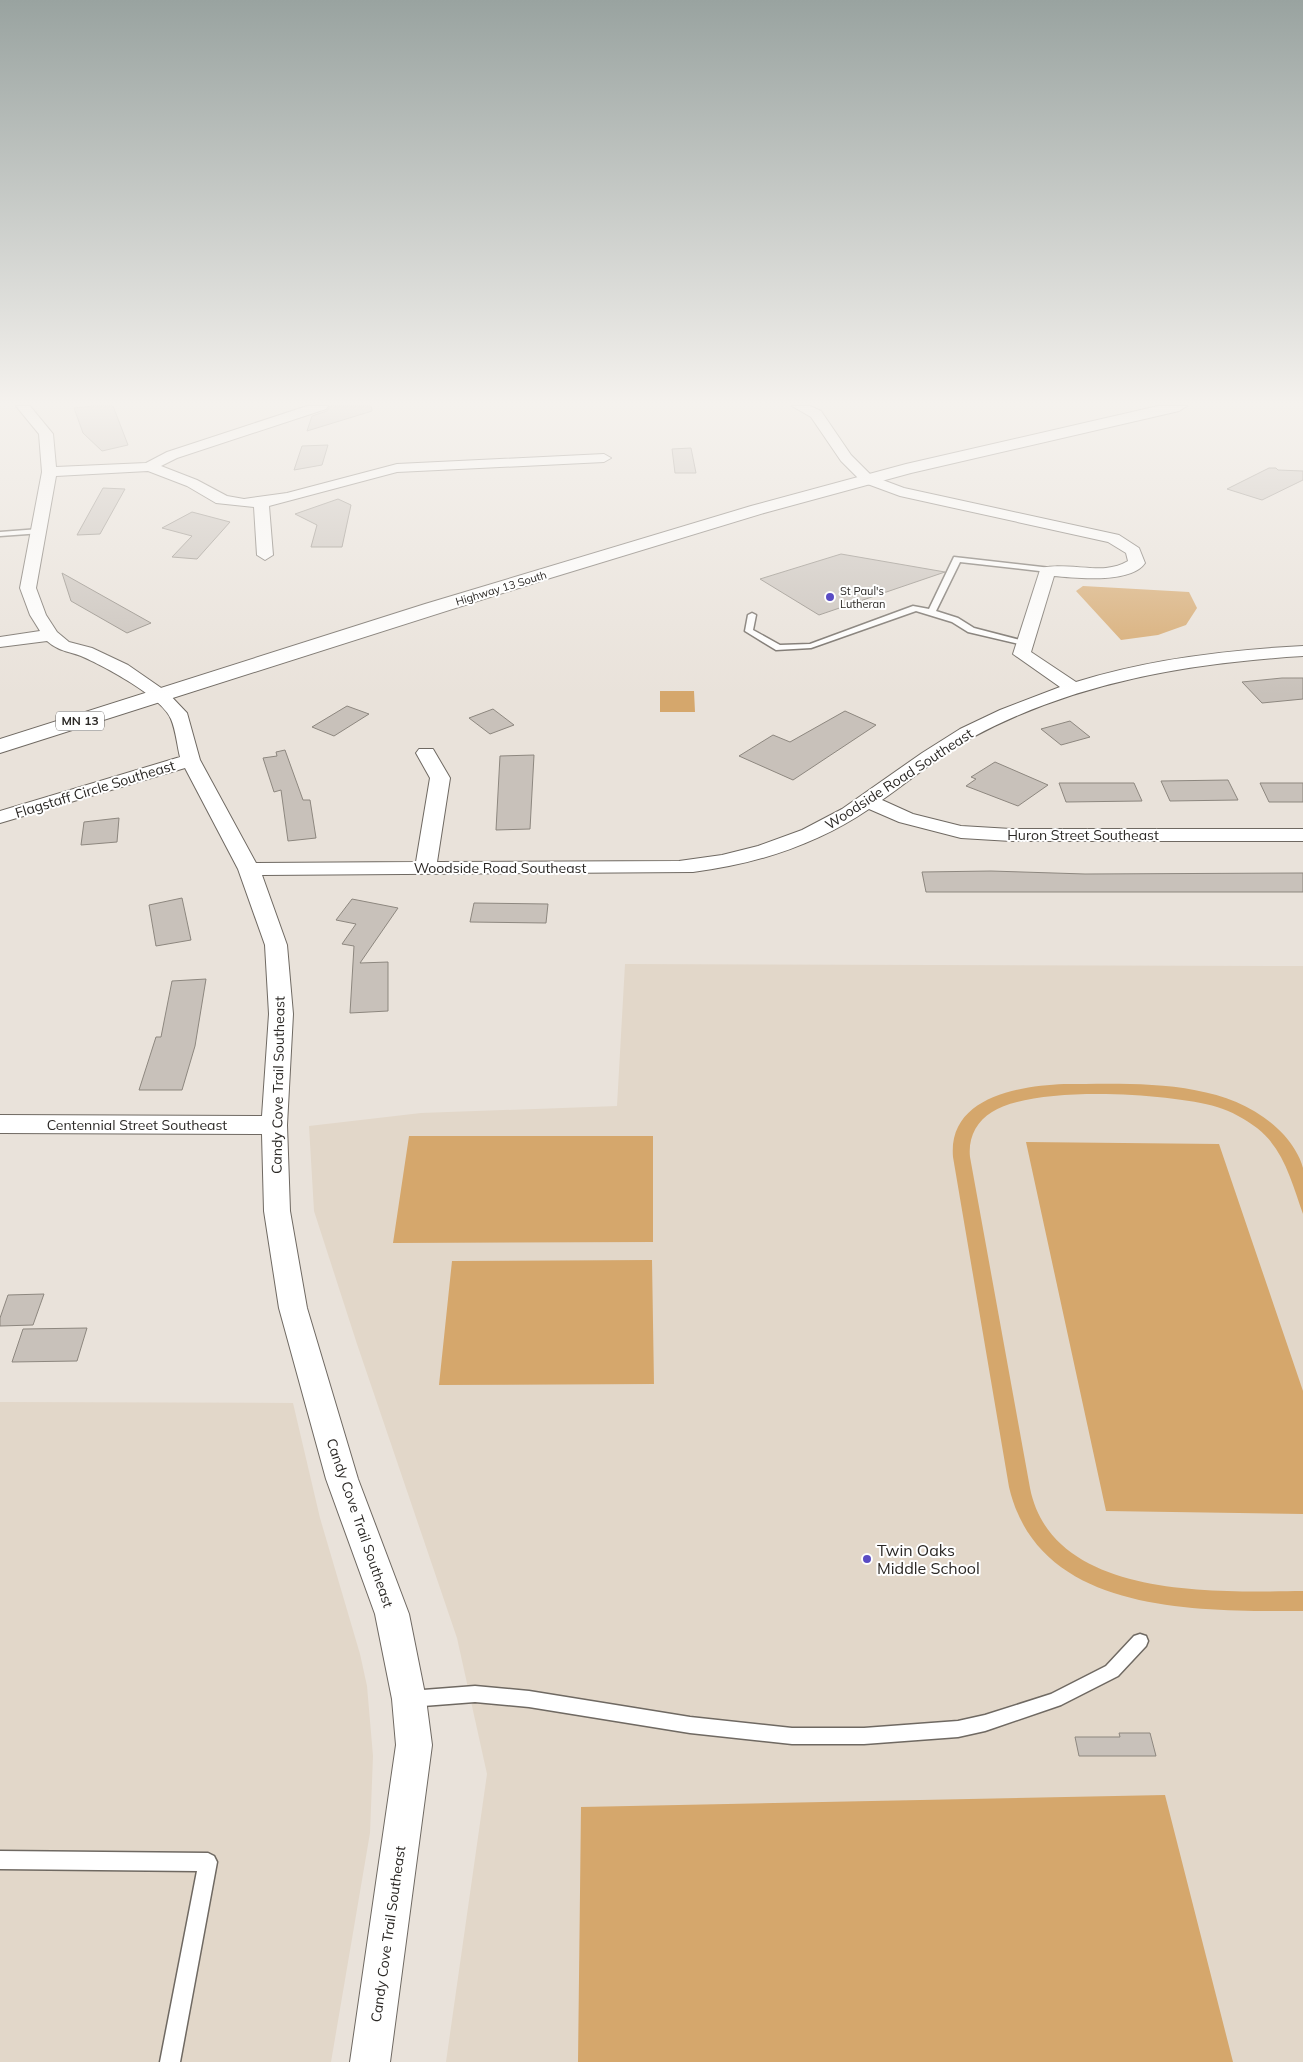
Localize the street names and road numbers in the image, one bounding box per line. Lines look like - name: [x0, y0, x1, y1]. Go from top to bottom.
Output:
- street label: Highway 13 South: [454, 567, 548, 609]
- road number: MN 13: [56, 711, 104, 730]
- street label: Woodside Road Southeast: [822, 724, 976, 834]
- street label: Flagstaff Circle Southeast: [13, 756, 177, 822]
- street label: Huron Street Southeast: [1007, 826, 1159, 844]
- street label: Woodside Road Southeast: [414, 859, 586, 877]
- street label: Candy Cove Trail Southeast: [267, 996, 289, 1174]
- street label: Centennial Street Southeast: [47, 1116, 227, 1134]
- street label: Candy Cove Trail Southeast: [323, 1436, 397, 1610]
- street label: Candy Cove Trail Southeast: [367, 1845, 409, 2023]

